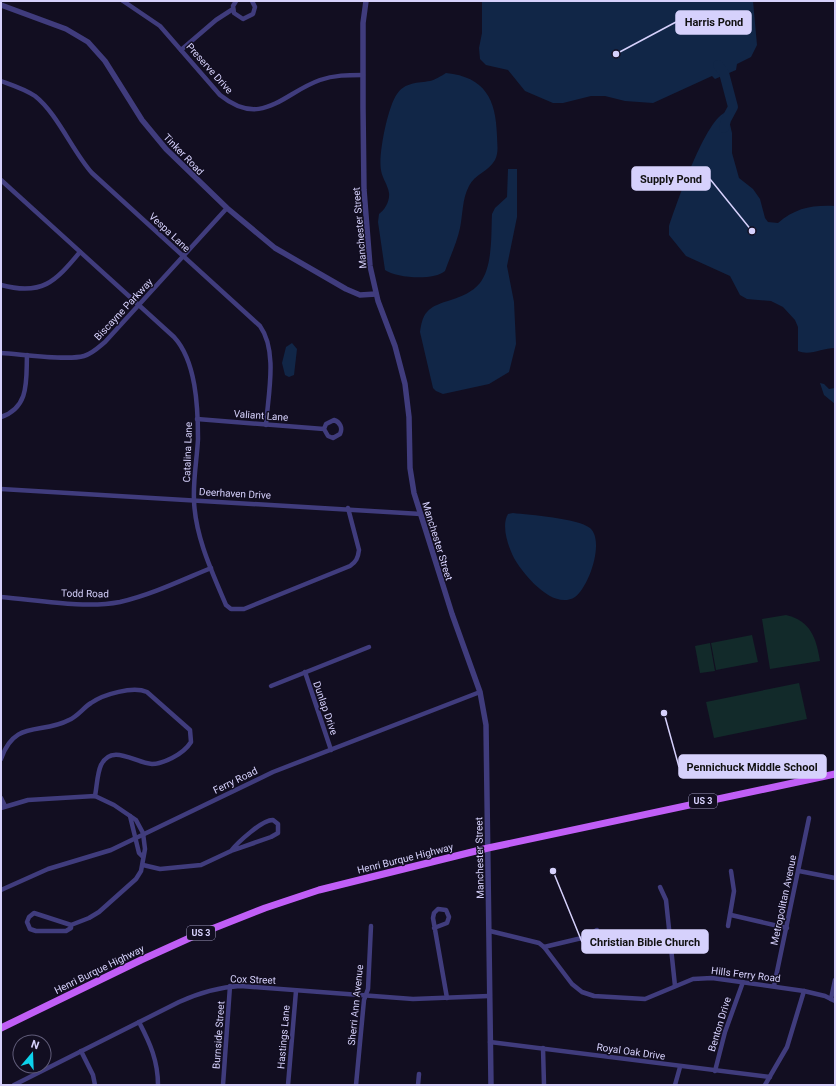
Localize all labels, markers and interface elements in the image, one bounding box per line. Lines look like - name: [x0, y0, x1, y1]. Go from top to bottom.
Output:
- callout: Harris Pond: [676, 11, 751, 34]
- text: Harris Pond: [685, 16, 743, 29]
- street label: Preserve Drive: [184, 41, 235, 96]
- street label: Tinker Road: [161, 131, 206, 177]
- callout: Supply Pond: [632, 167, 710, 190]
- text: Supply Pond: [640, 173, 702, 186]
- street label: Manchester Street: [350, 187, 369, 269]
- street label: Vespa Lane: [147, 211, 192, 254]
- street label: Biscayne Parkway: [92, 276, 155, 342]
- street label: Valiant Lane: [233, 408, 289, 423]
- street label: Catalina Lane: [181, 422, 194, 483]
- street label: Deerhaven Drive: [199, 486, 271, 501]
- street label: Manchester Street: [420, 500, 455, 582]
- street label: Todd Road: [61, 588, 109, 599]
- street label: Dunlap Drive: [311, 680, 340, 736]
- callout: Pennichuck Middle School: [679, 755, 826, 778]
- text: Pennichuck Middle School: [686, 761, 818, 774]
- street label: Ferry Road: [211, 765, 259, 796]
- road number: US 3: [689, 794, 717, 808]
- street label: Manchester Street: [473, 817, 486, 899]
- street label: Henri Burque Highway: [356, 841, 455, 876]
- street label: Metropolitan Avenue: [769, 854, 798, 946]
- road number: US 3: [187, 926, 215, 940]
- callout: Christian Bible Church: [582, 930, 708, 953]
- text: Christian Bible Church: [590, 936, 700, 949]
- street label: Henri Burque Highway: [53, 943, 146, 996]
- street label: Sherri Ann Avenue: [346, 964, 365, 1046]
- street label: Hills Ferry Road: [711, 965, 781, 984]
- street label: Cox Street: [230, 973, 276, 986]
- street label: Benton Drive: [706, 996, 733, 1053]
- street label: Burnside Street: [211, 1001, 226, 1069]
- street label: Hastings Lane: [275, 1005, 292, 1069]
- north arrow: [12, 1034, 52, 1074]
- text: N: [29, 1038, 41, 1053]
- street label: Royal Oak Drive: [596, 1041, 666, 1062]

